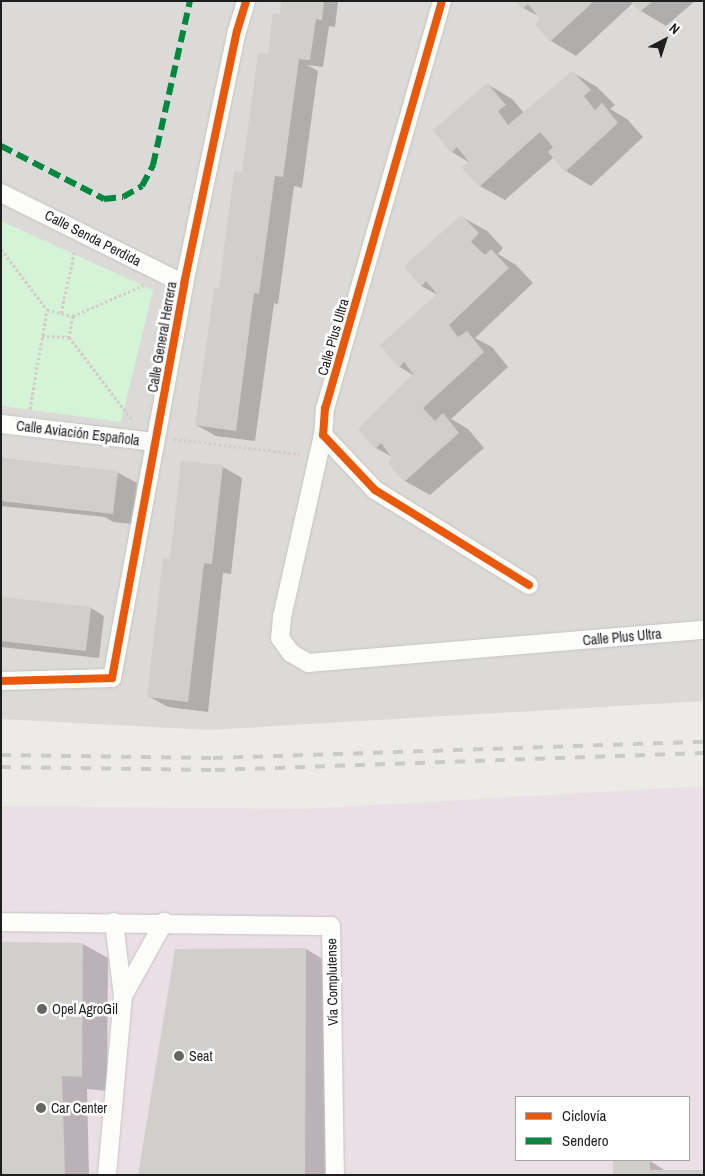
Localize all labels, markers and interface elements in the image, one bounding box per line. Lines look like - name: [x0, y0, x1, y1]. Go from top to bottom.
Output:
- north arrow: [640, 15, 690, 65]
- text: N: [666, 19, 684, 38]
- street label: Calle Senda Perdida: [42, 206, 144, 270]
- street label: Calle General Herrera: [144, 280, 180, 394]
- street label: Calle Plus Ultra: [314, 297, 352, 377]
- street label: Calle Aviación Española: [15, 417, 141, 449]
- street label: Calle Plus Ultra: [582, 625, 662, 649]
- street label: Vía Complutense: [323, 938, 341, 1026]
- place label: Opel AgroGil: [52, 1001, 118, 1017]
- marker: Opel AgroGil: [36, 1003, 48, 1015]
- place label: Seat: [189, 1048, 213, 1064]
- marker: Seat: [173, 1050, 185, 1062]
- legend: [515, 1096, 690, 1161]
- place label: Car Center: [51, 1100, 107, 1116]
- marker: Car Center: [35, 1102, 47, 1114]
- text: Ciclovía: [562, 1105, 606, 1126]
- text: Sendero: [562, 1130, 609, 1151]

